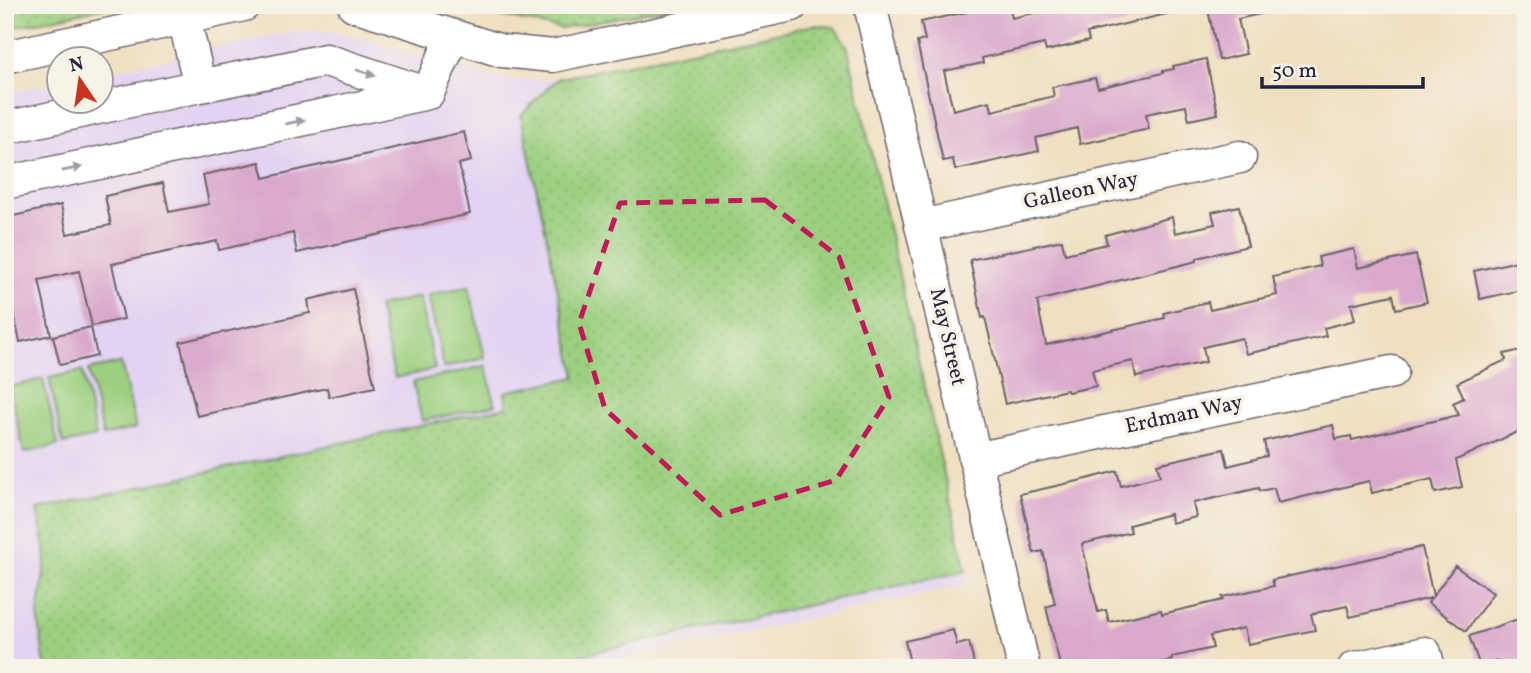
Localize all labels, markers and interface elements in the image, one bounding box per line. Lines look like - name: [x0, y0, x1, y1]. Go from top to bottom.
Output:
- north arrow: [46, 46, 116, 116]
- scale bar: [1262, 46, 1422, 90]
- text: N: [67, 51, 86, 80]
- text: 50 m: [1272, 57, 1317, 86]
- one-way arrow: [355, 68, 376, 79]
- one-way arrow: [284, 116, 306, 127]
- one-way arrow: [61, 163, 83, 174]
- street label: Galleon Way: [1021, 165, 1142, 217]
- street label: May Street: [922, 285, 972, 389]
- street label: Erdman Way: [1123, 388, 1246, 442]

